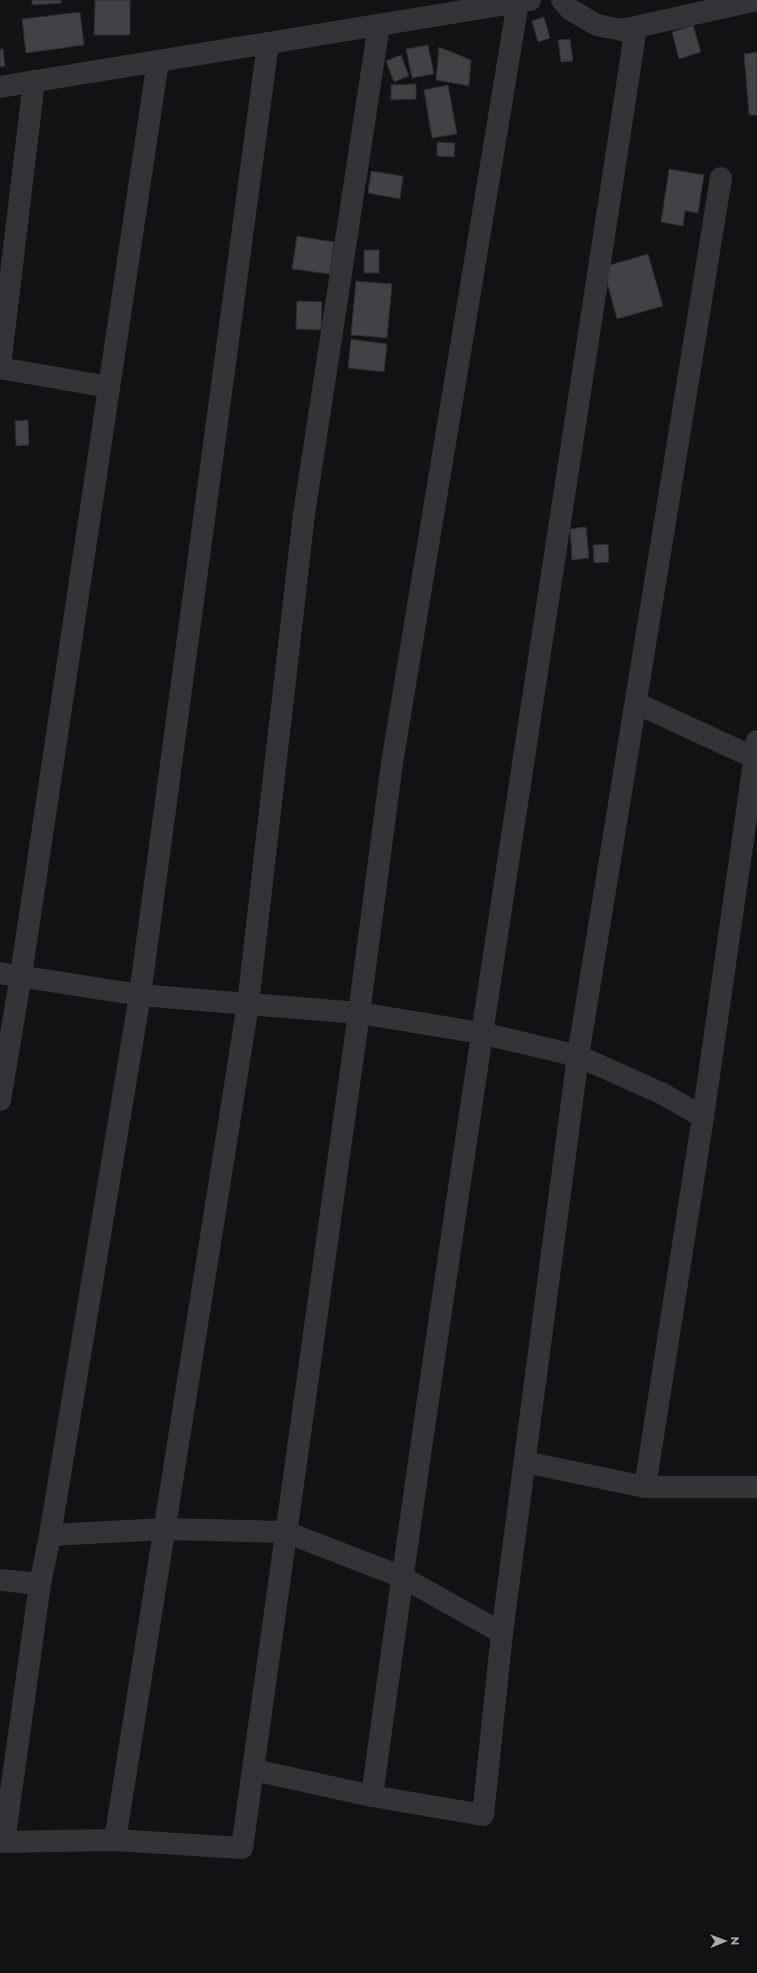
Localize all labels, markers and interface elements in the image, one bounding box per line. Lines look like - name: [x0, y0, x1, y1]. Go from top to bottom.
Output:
- north arrow: [705, 1921, 745, 1961]
- text: N: [728, 1936, 742, 1945]

